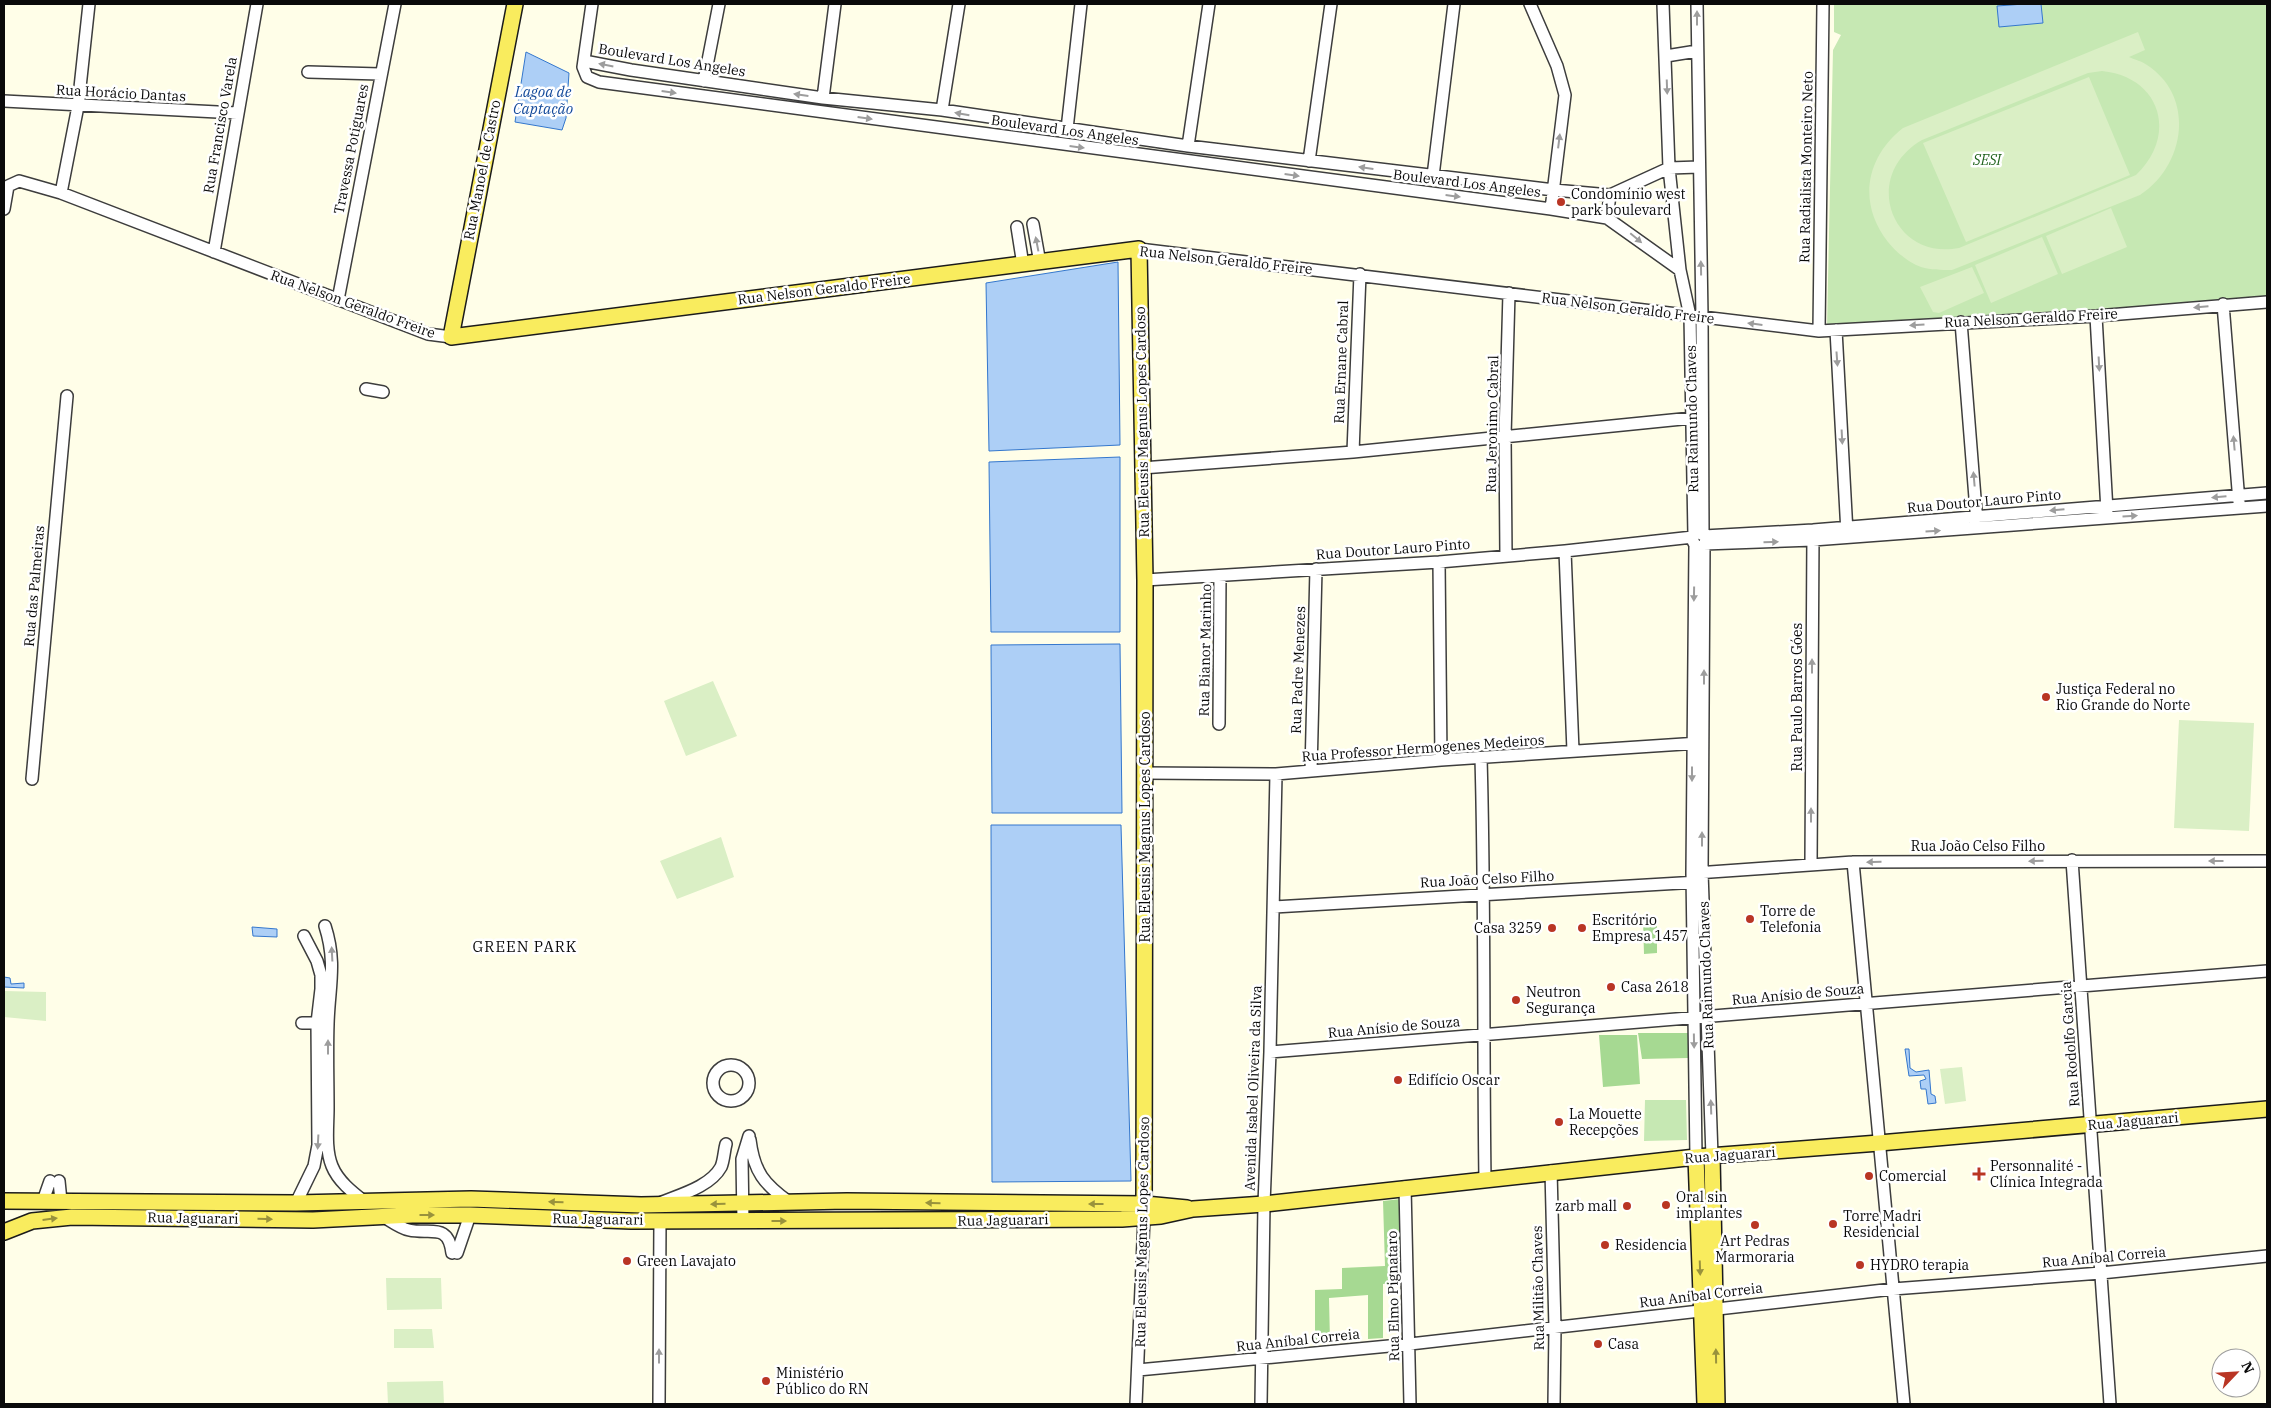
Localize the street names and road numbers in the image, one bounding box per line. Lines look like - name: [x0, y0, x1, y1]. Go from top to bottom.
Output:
- street label: Boulevard Los Angeles: [597, 39, 747, 81]
- street label: Rua Francisco Varela: [199, 55, 241, 195]
- street label: Rua Radialista Monteiro Neto: [1795, 71, 1817, 263]
- street label: Rua Horácio Dantas: [55, 81, 187, 105]
- street label: Travessa Potiguares: [330, 82, 372, 216]
- street label: Rua Manoel de Castro: [460, 98, 504, 242]
- street label: Boulevard Los Angeles: [990, 111, 1140, 149]
- street label: Boulevard Los Angeles: [1392, 165, 1542, 201]
- street label: Rua Nelson Geraldo Freire: [1139, 242, 1313, 278]
- street label: Rua Nelson Geraldo Freire: [268, 266, 438, 342]
- street label: Rua Nelson Geraldo Freire: [737, 269, 911, 309]
- street label: Rua Nelson Geraldo Freire: [1541, 288, 1715, 328]
- street label: Rua Ernane Cabral: [1330, 300, 1352, 424]
- street label: Rua Nelson Geraldo Freire: [1944, 304, 2118, 332]
- street label: Rua Eleusis Magnus Lopes Cardoso: [1131, 306, 1153, 538]
- street label: Rua Raimundo Chaves: [1682, 345, 1702, 493]
- street label: Rua Jeronimo Cabral: [1482, 355, 1502, 493]
- street label: Rua Doutor Lauro Pinto: [1906, 485, 2062, 517]
- street label: Rua das Palmeiras: [20, 525, 48, 647]
- street label: Rua Doutor Lauro Pinto: [1315, 535, 1471, 563]
- street label: Rua Bianor Marinho: [1195, 583, 1215, 716]
- street label: Rua Padre Menezes: [1287, 606, 1309, 734]
- street label: Rua Paulo Barros Góes: [1788, 622, 1806, 771]
- street label: Rua Eleusis Magnus Lopes Cardoso: [1136, 711, 1154, 943]
- street label: Rua Professor Hermogenes Medeiros: [1301, 731, 1545, 765]
- street label: Rua João Celso Filho: [1911, 837, 2045, 855]
- street label: Rua João Celso Filho: [1419, 866, 1555, 892]
- street label: Rua Raimundo Chaves: [1694, 901, 1718, 1049]
- street label: Rua Anísio de Souza: [1731, 979, 1865, 1009]
- street label: Rua Rodolfo Garcia: [2057, 980, 2083, 1107]
- street label: Avenida Isabel Oliveira da Silva: [1240, 985, 1266, 1191]
- street label: Rua Anísio de Souza: [1327, 1012, 1461, 1042]
- street label: Rua Jaguarari: [2087, 1108, 2179, 1134]
- street label: Rua Eleusis Magnus Lopes Cardoso: [1131, 1116, 1153, 1348]
- street label: Rua Jaguarari: [1684, 1143, 1776, 1167]
- street label: Rua Jaguarari: [147, 1208, 239, 1228]
- street label: Rua Jaguarari: [552, 1209, 644, 1229]
- street label: Rua Jaguarari: [957, 1210, 1049, 1230]
- street label: Rua Militão Chaves: [1528, 1225, 1548, 1351]
- street label: Rua Elmo Pignataro: [1383, 1231, 1403, 1361]
- street label: Rua Aníbal Correia: [2041, 1243, 2167, 1271]
- street label: Rua Aníbal Correia: [1638, 1278, 1764, 1312]
- street label: Rua Aníbal Correia: [1235, 1325, 1361, 1355]

